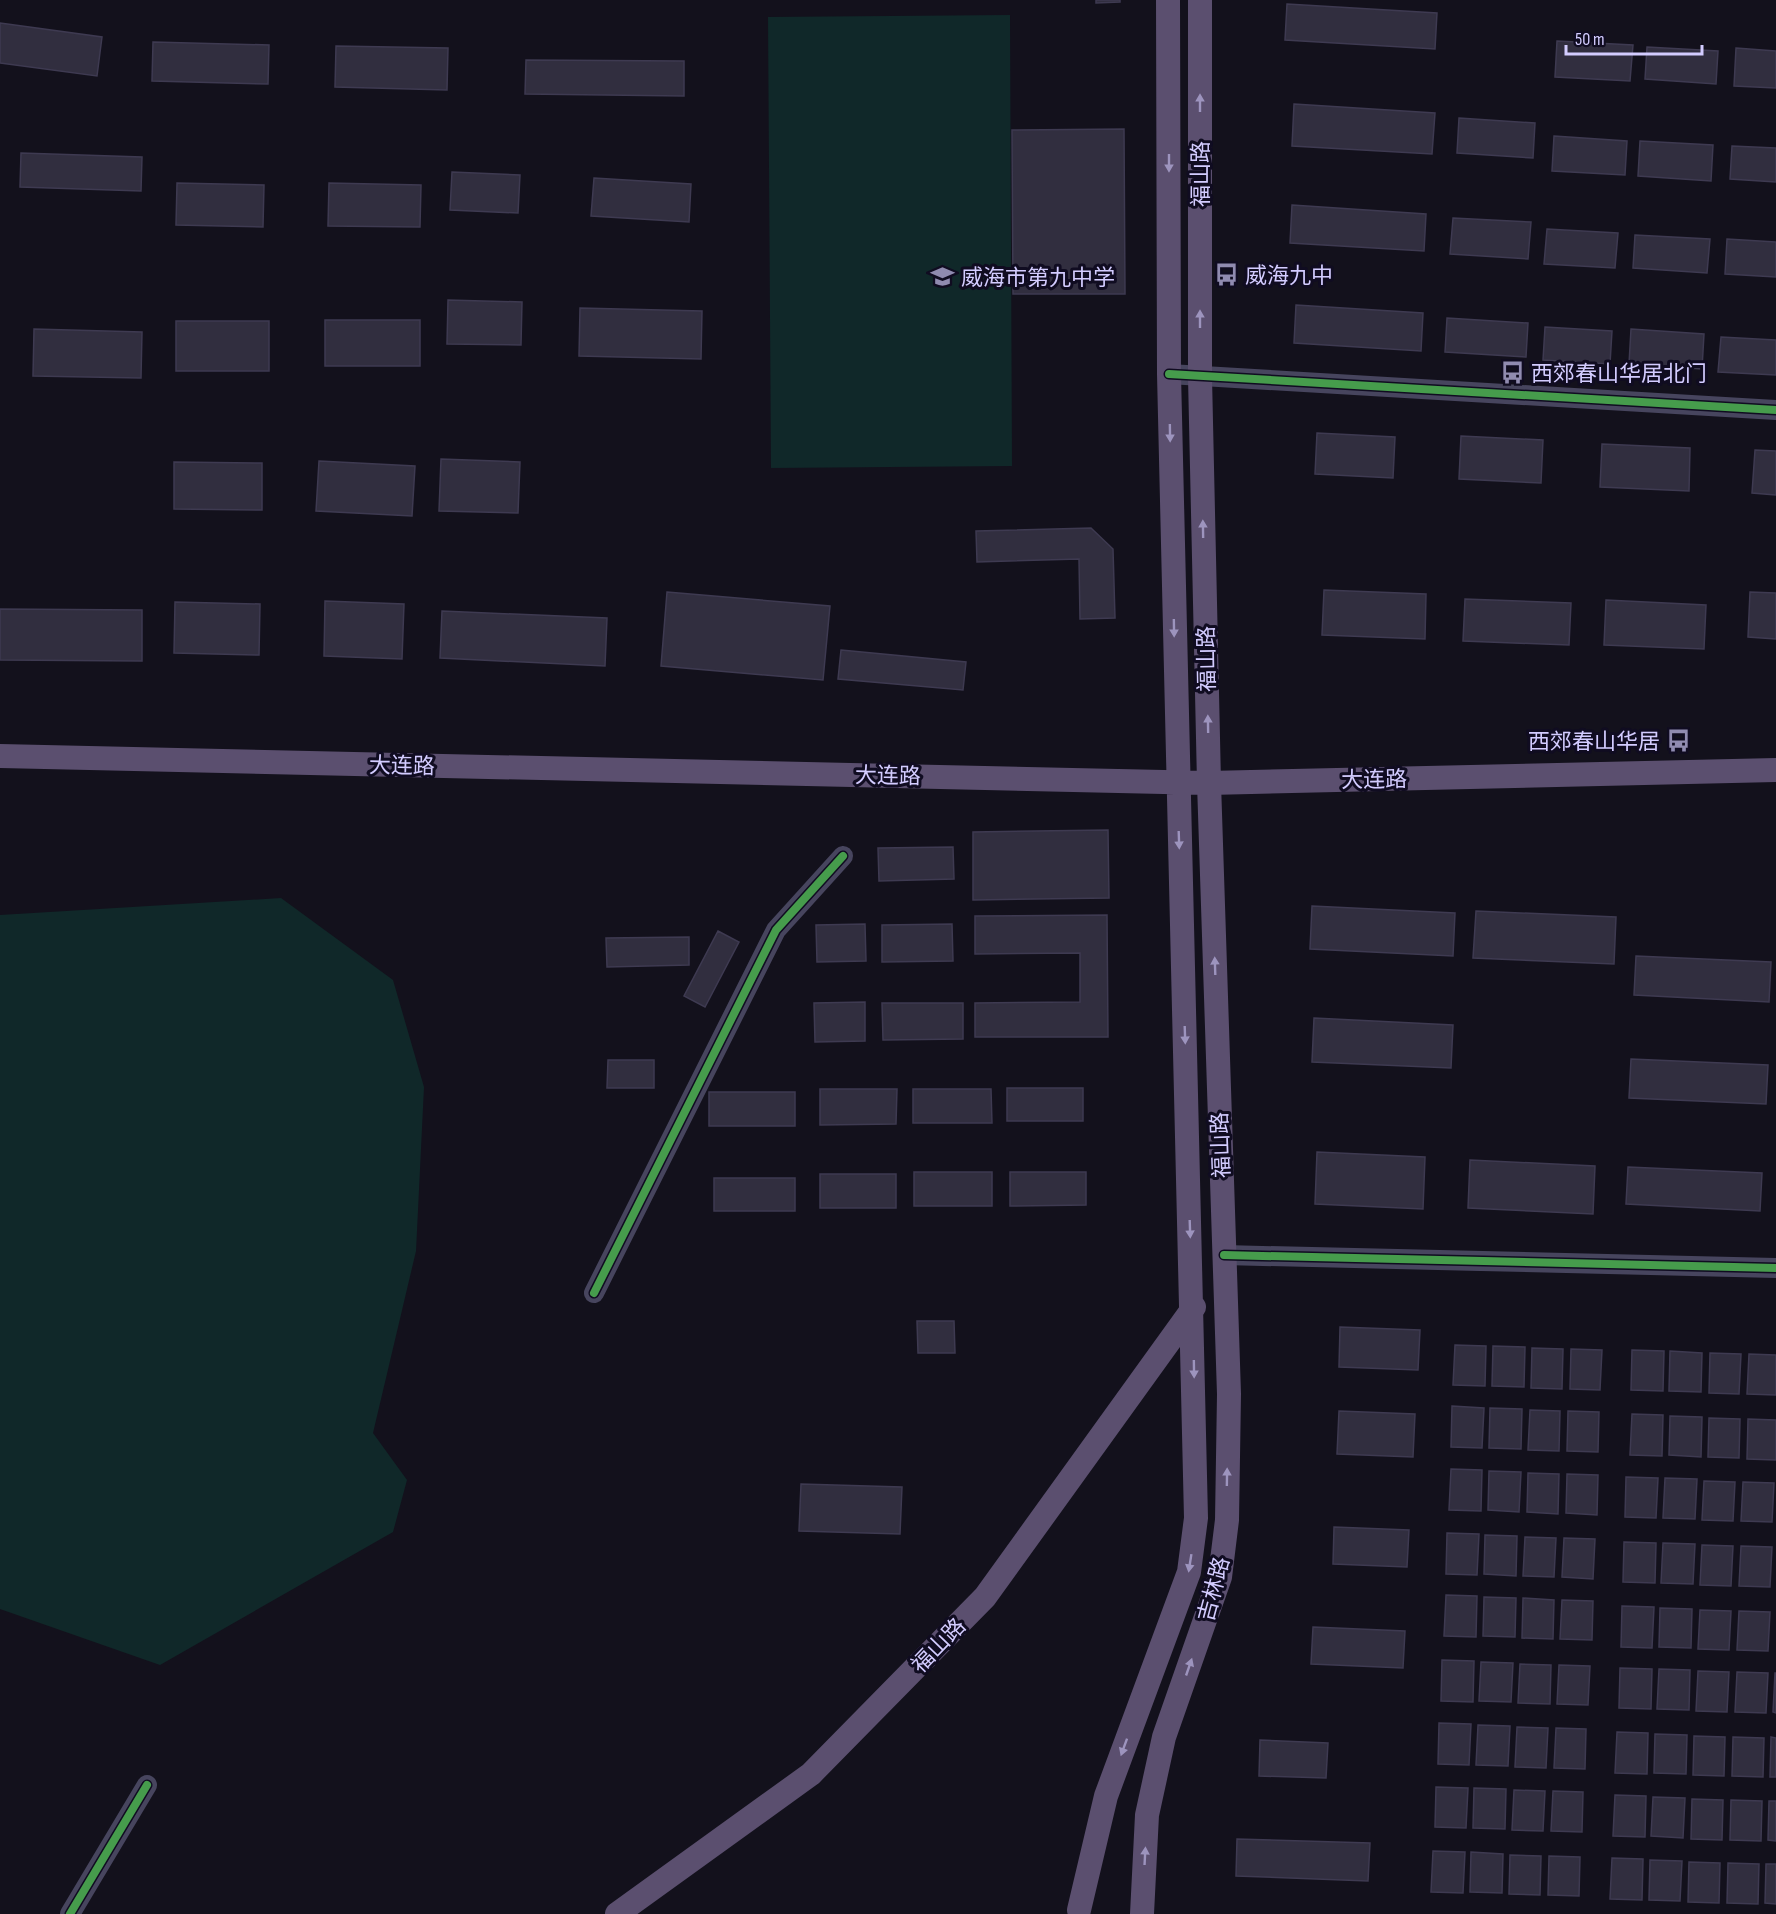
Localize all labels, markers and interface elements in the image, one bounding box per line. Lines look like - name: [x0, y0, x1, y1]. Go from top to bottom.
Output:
- scale bar: [1566, 18, 1702, 56]
- text: 50 m: [1575, 29, 1605, 50]
- one-way arrow: [1195, 93, 1205, 112]
- street label: 福山路: [1188, 141, 1215, 207]
- one-way arrow: [1164, 154, 1174, 173]
- bus stop icon: 威海九中: [1214, 262, 1240, 288]
- place label: 威海九中: [1245, 263, 1333, 290]
- school or university icon: 威海市第九中学: [930, 264, 956, 290]
- place label: 威海市第九中学: [961, 265, 1115, 292]
- one-way arrow: [1195, 309, 1205, 328]
- bus stop icon: 西郊春山华居北门: [1500, 360, 1526, 386]
- place label: 西郊春山华居北门: [1531, 361, 1707, 388]
- one-way arrow: [1165, 423, 1175, 442]
- one-way arrow: [1199, 520, 1208, 539]
- one-way arrow: [1170, 618, 1179, 637]
- street label: 福山路: [1193, 626, 1222, 692]
- one-way arrow: [1203, 715, 1213, 734]
- bus stop icon: 西郊春山华居: [1665, 728, 1691, 754]
- place label: 西郊春山华居: [1528, 729, 1660, 756]
- street label: 大连路: [369, 752, 435, 781]
- street label: 大连路: [855, 762, 921, 791]
- street label: 大连路: [1341, 766, 1407, 795]
- one-way arrow: [1175, 830, 1184, 849]
- one-way arrow: [1210, 957, 1220, 976]
- one-way arrow: [1180, 1025, 1189, 1044]
- street label: 福山路: [1207, 1111, 1236, 1178]
- one-way arrow: [1185, 1220, 1195, 1239]
- one-way arrow: [1189, 1359, 1199, 1378]
- one-way arrow: [1223, 1468, 1232, 1487]
- one-way arrow: [1185, 1554, 1194, 1573]
- street label: 吉林路: [1193, 1554, 1236, 1625]
- street label: 福山路: [906, 1613, 972, 1679]
- one-way arrow: [1185, 1658, 1194, 1676]
- one-way arrow: [1119, 1738, 1128, 1756]
- one-way arrow: [1141, 1846, 1150, 1865]

